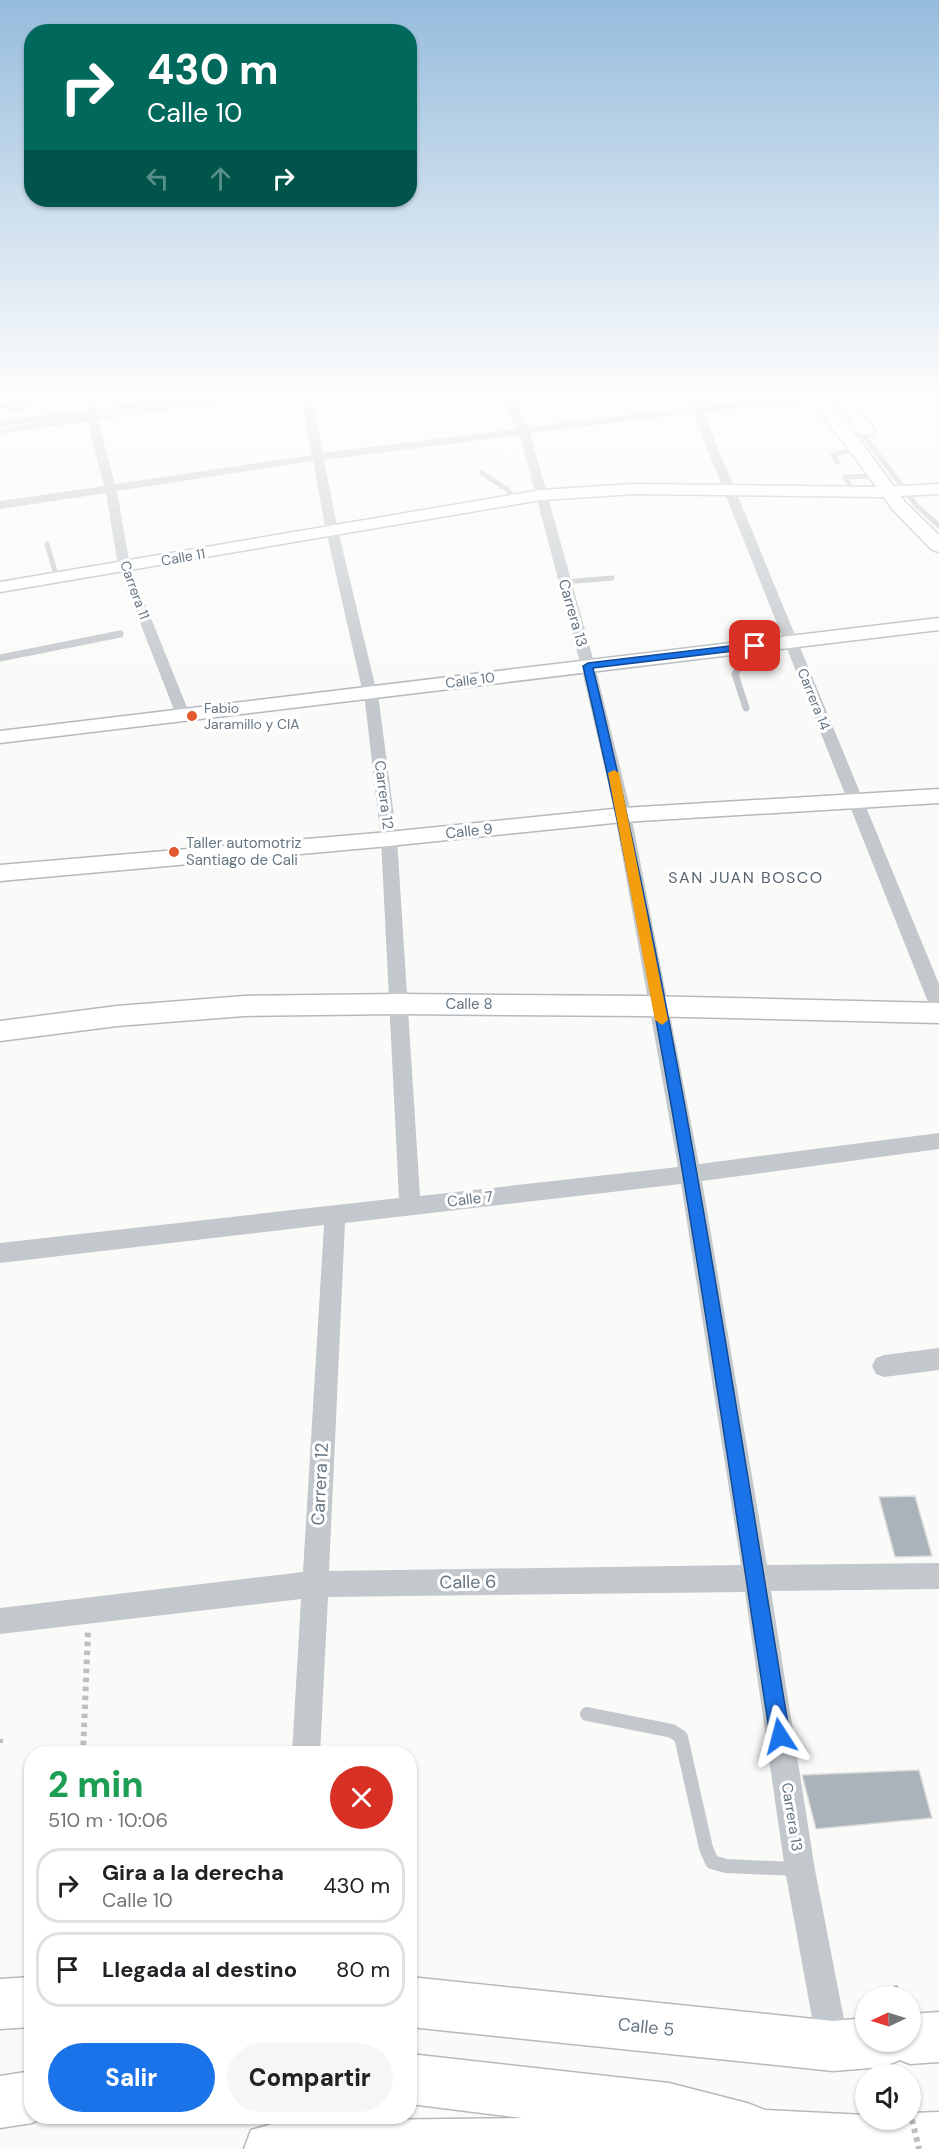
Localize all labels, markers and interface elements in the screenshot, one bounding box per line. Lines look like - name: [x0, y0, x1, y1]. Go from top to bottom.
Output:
- text: 430 m: [147, 42, 279, 97]
- icon: right: [48, 48, 126, 126]
- text: Calle 10: [147, 95, 243, 130]
- icon: left: [141, 162, 174, 195]
- icon: ahead: [204, 162, 237, 195]
- icon: right: [267, 162, 300, 195]
- street label: Calle 11: [160, 544, 206, 570]
- street label: Carrera 11: [116, 558, 154, 622]
- street label: Carrera 13: [554, 577, 592, 649]
- pin: [729, 620, 780, 671]
- icon: arrive: [738, 629, 771, 662]
- street label: Carrera 14: [793, 665, 835, 733]
- street label: Calle 10: [444, 668, 496, 692]
- place label: Fabio Jaramillo y CIA: [204, 699, 300, 733]
- marker: Fabio Jaramillo y CIA: [185, 709, 199, 723]
- street label: Carrera 12: [370, 759, 398, 831]
- street label: Calle 9: [444, 819, 494, 843]
- place label: Taller automotriz Santiago de Cali: [186, 833, 302, 870]
- marker: Taller automotriz Santiago de Cali: [167, 845, 181, 859]
- district label: SAN JUAN BOSCO: [668, 867, 824, 888]
- street label: Calle 8: [445, 994, 493, 1014]
- street label: Calle 7: [446, 1186, 494, 1212]
- street label: Carrera 12: [306, 1442, 334, 1526]
- street label: Calle 6: [439, 1570, 497, 1594]
- position arrow: [748, 1704, 812, 1768]
- text: 2 min: [48, 1761, 144, 1808]
- button: close: [330, 1766, 393, 1829]
- street label: Carrera 13: [777, 1781, 807, 1853]
- text: 510 m · 10:06: [48, 1807, 168, 1833]
- text: Gira a la derecha: [102, 1858, 284, 1887]
- icon: right: [51, 1869, 84, 1902]
- text: 430 m: [323, 1871, 390, 1900]
- text: Calle 10: [102, 1887, 173, 1913]
- icon: arrive: [51, 1953, 84, 1986]
- text: Llegada al destino: [102, 1955, 297, 1984]
- text: 80 m: [336, 1955, 390, 1984]
- north arrow: [855, 1986, 921, 2052]
- map controls: [855, 1986, 921, 2130]
- street label: Calle 5: [617, 2012, 675, 2042]
- button: Salir: [48, 2043, 215, 2112]
- button: Compartir: [227, 2043, 393, 2112]
- button: sound: [855, 2064, 921, 2130]

